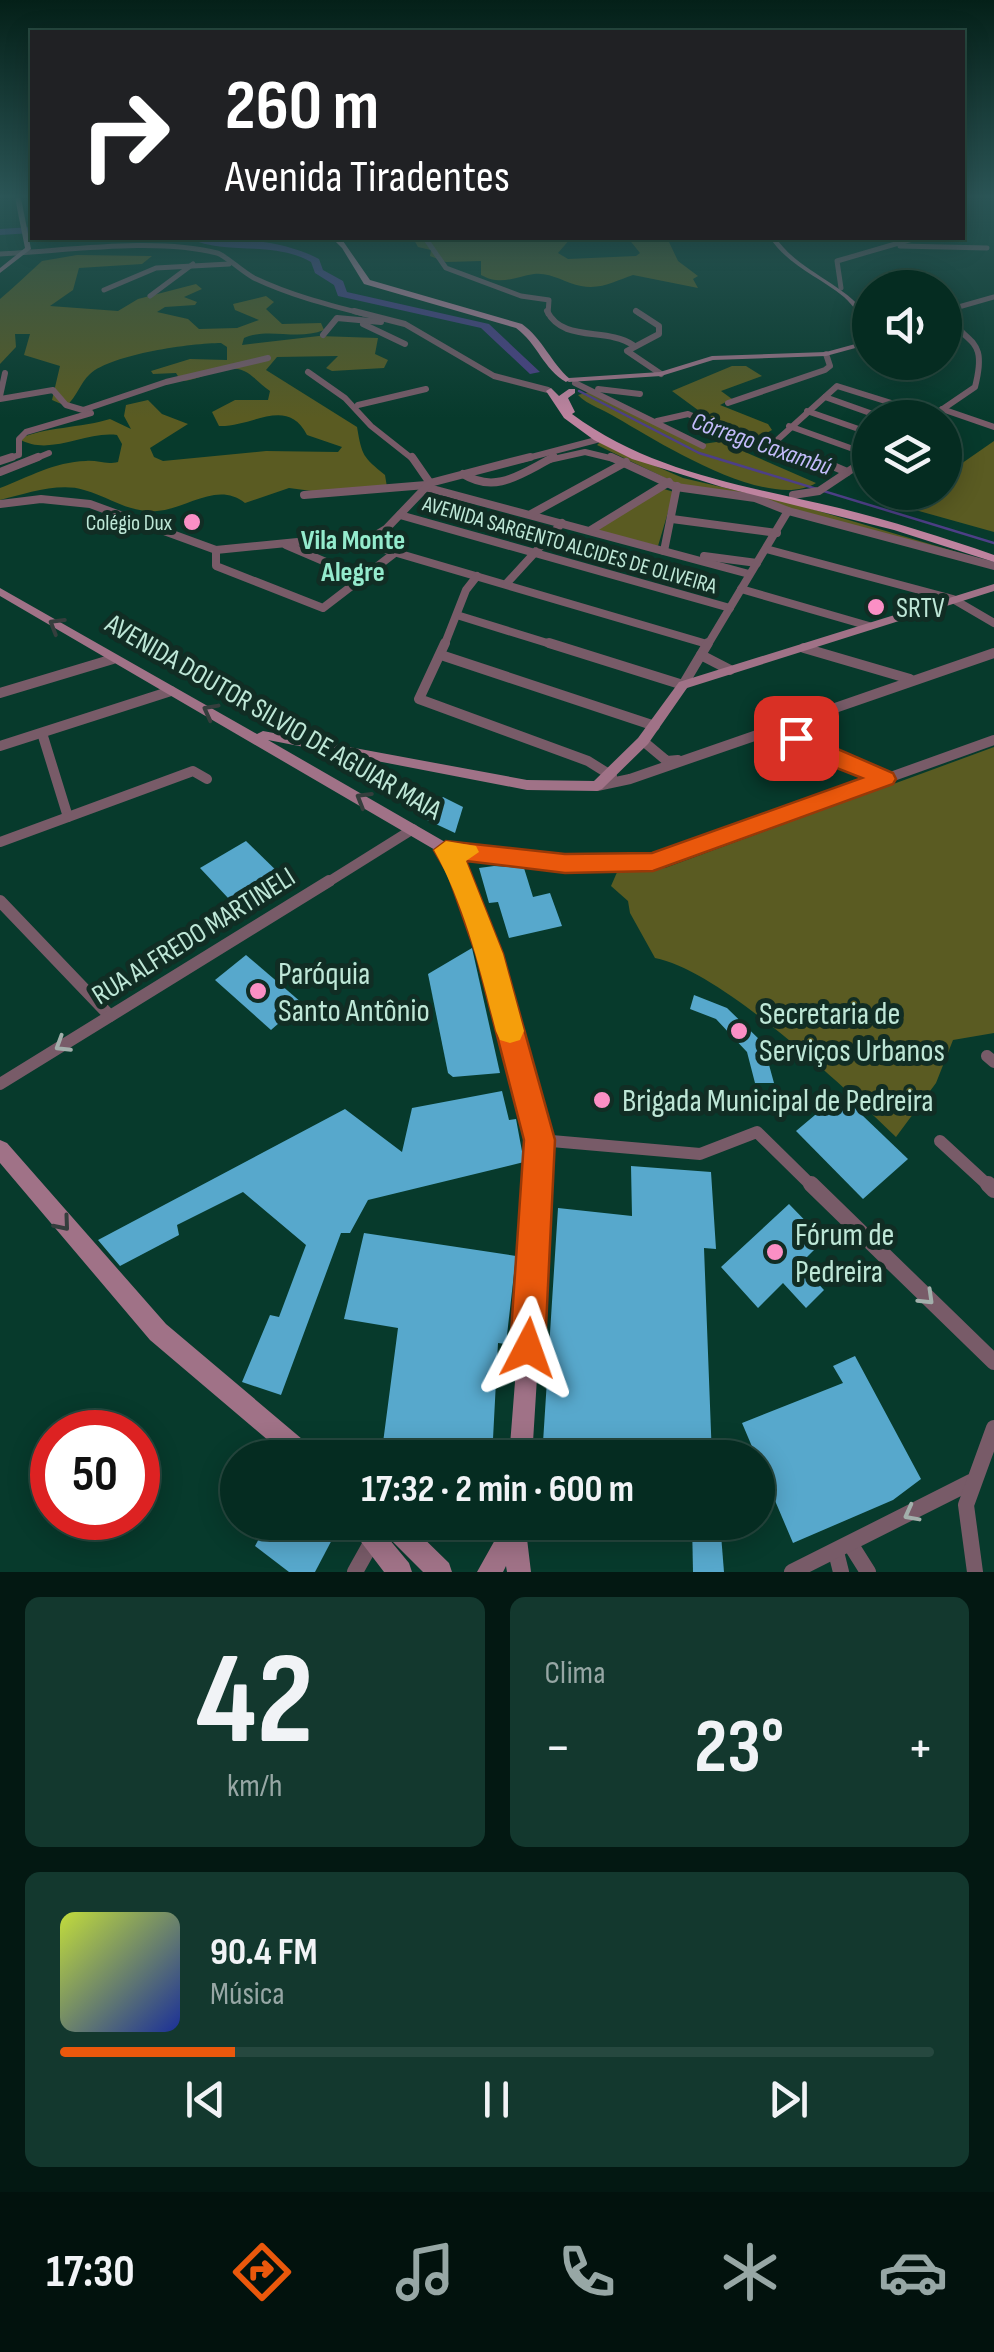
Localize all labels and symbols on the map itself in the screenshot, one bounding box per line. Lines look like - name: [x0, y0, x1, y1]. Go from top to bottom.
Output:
- water label: Córrego Caxambú: [687, 406, 836, 483]
- street label: AVENIDA SARGENTO ALCIDES DE OLIVEIRA: [418, 490, 720, 601]
- place label: Colégio Dux: [86, 510, 173, 537]
- marker: Colégio Dux: [181, 511, 203, 533]
- district label: Vila Monte Alegre: [301, 524, 405, 589]
- place label: SRTV: [896, 592, 945, 625]
- marker: SRTV: [865, 596, 887, 618]
- street label: AVENIDA DOUTOR SILVIO DE AGUIAR MAIA: [99, 607, 448, 828]
- one-way arrow: [49, 618, 67, 637]
- pin: [754, 696, 839, 781]
- one-way arrow: [203, 704, 221, 724]
- one-way arrow: [356, 792, 374, 811]
- street label: RUA ALFREDO MARTINELI: [86, 861, 301, 1012]
- place label: Paróquia Santo Antônio: [278, 955, 430, 1031]
- marker: Paróquia Santo Antônio: [247, 980, 269, 1002]
- place label: Secretaria de Serviços Urbanos: [759, 995, 945, 1071]
- marker: Secretaria de Serviços Urbanos: [728, 1020, 750, 1042]
- one-way arrow: [55, 1033, 73, 1052]
- place label: Brigada Municipal de Pedreira: [622, 1082, 934, 1121]
- marker: Brigada Municipal de Pedreira: [591, 1089, 613, 1111]
- one-way arrow: [51, 1212, 69, 1230]
- place label: Fórum de Pedreira: [795, 1216, 894, 1292]
- marker: Fórum de Pedreira: [764, 1241, 786, 1263]
- one-way arrow: [916, 1286, 934, 1304]
- position arrow: [476, 1296, 580, 1400]
- speed limit sign: 50: [30, 1410, 160, 1540]
- one-way arrow: [904, 1502, 922, 1522]

